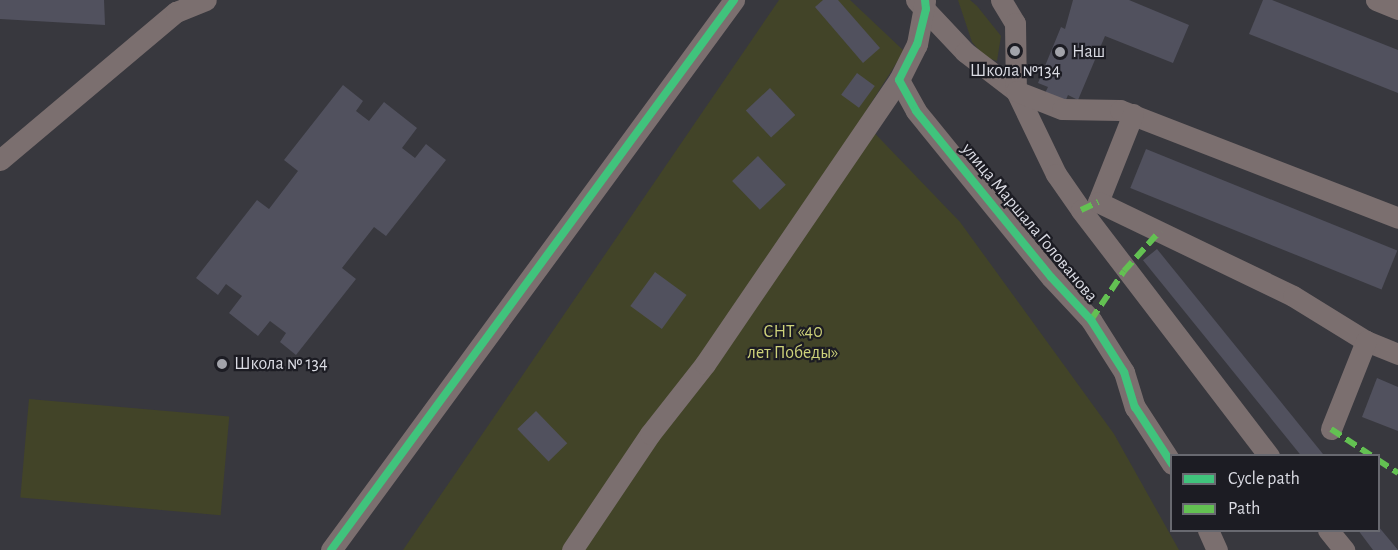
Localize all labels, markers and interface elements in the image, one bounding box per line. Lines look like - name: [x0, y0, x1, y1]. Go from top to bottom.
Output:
- place label: Наш: [1072, 41, 1105, 63]
- marker: Школа №134: [1008, 44, 1022, 58]
- marker: Наш: [1053, 45, 1067, 59]
- place label: Школа №134: [970, 60, 1060, 82]
- street label: улица Маршала Голованова: [956, 139, 1102, 307]
- park label: СНТ «40 лет Победы»: [748, 322, 838, 364]
- place label: Школа № 134: [234, 353, 328, 375]
- marker: Школа № 134: [215, 357, 229, 371]
- legend: [1170, 454, 1380, 532]
- text: Cycle path: [1228, 470, 1300, 488]
- text: Path: [1228, 500, 1260, 518]

